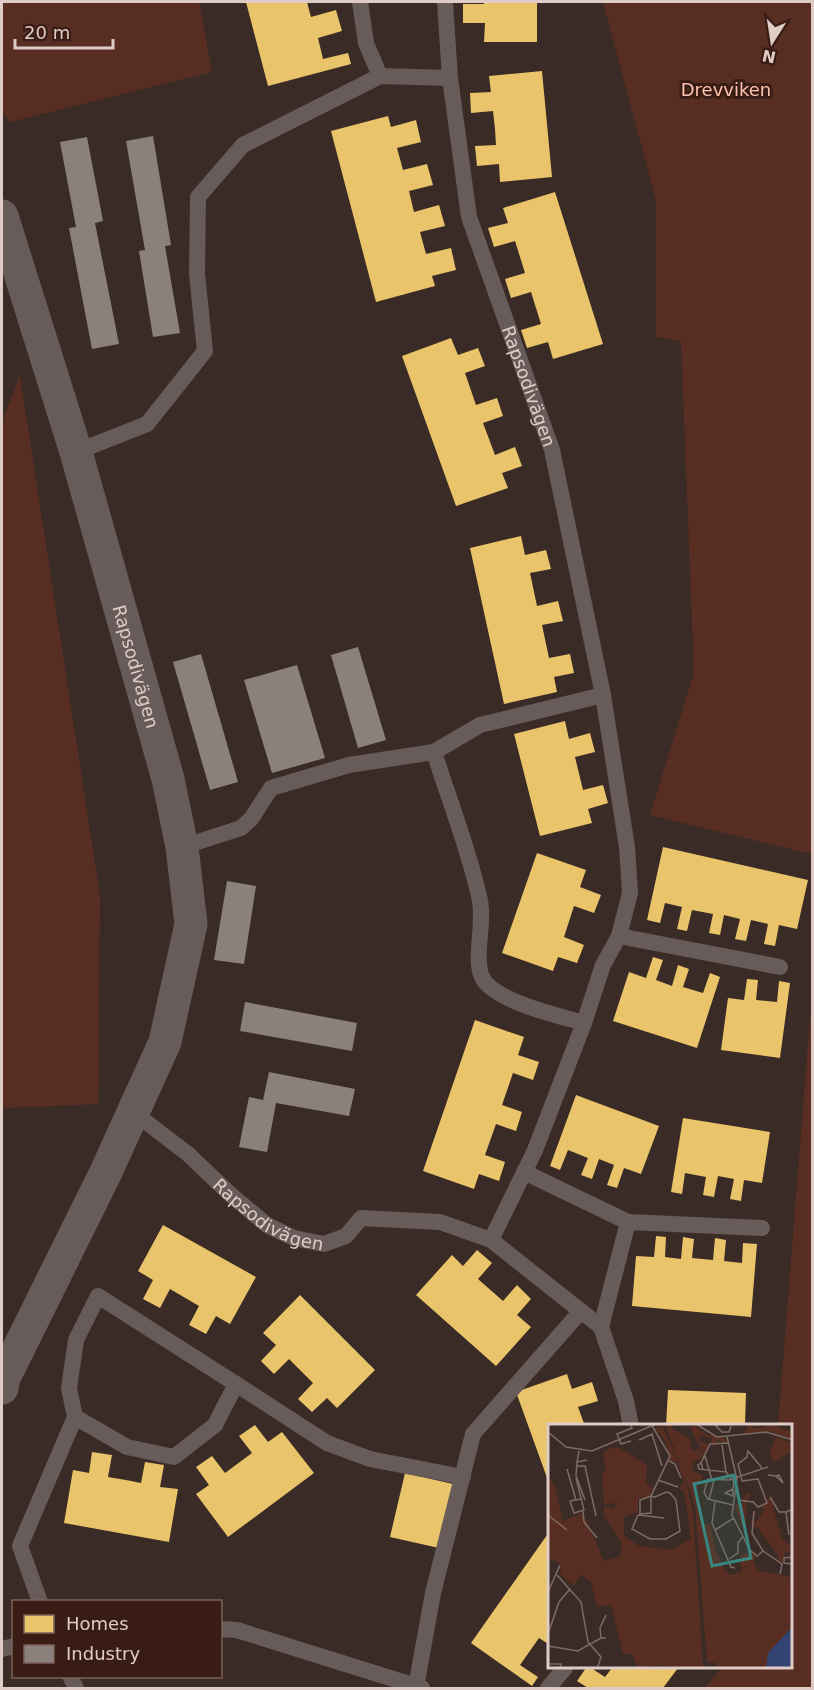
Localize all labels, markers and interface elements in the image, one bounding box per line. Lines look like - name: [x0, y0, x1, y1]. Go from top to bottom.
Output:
- scale bar: [15, 12, 112, 50]
- north arrow: [742, 12, 802, 72]
- text: 20 m: [24, 22, 70, 43]
- text: N: [760, 45, 778, 67]
- park label: Drevviken: [681, 79, 771, 100]
- street label: Rapsodivägen: [498, 323, 560, 450]
- street label: Rapsodivägen: [109, 602, 164, 730]
- street label: Rapsodivägen: [209, 1173, 326, 1254]
- inset map: [548, 1424, 793, 1669]
- legend: [12, 1600, 222, 1678]
- text: Homes: [66, 1613, 129, 1634]
- text: Industry: [66, 1643, 140, 1664]

